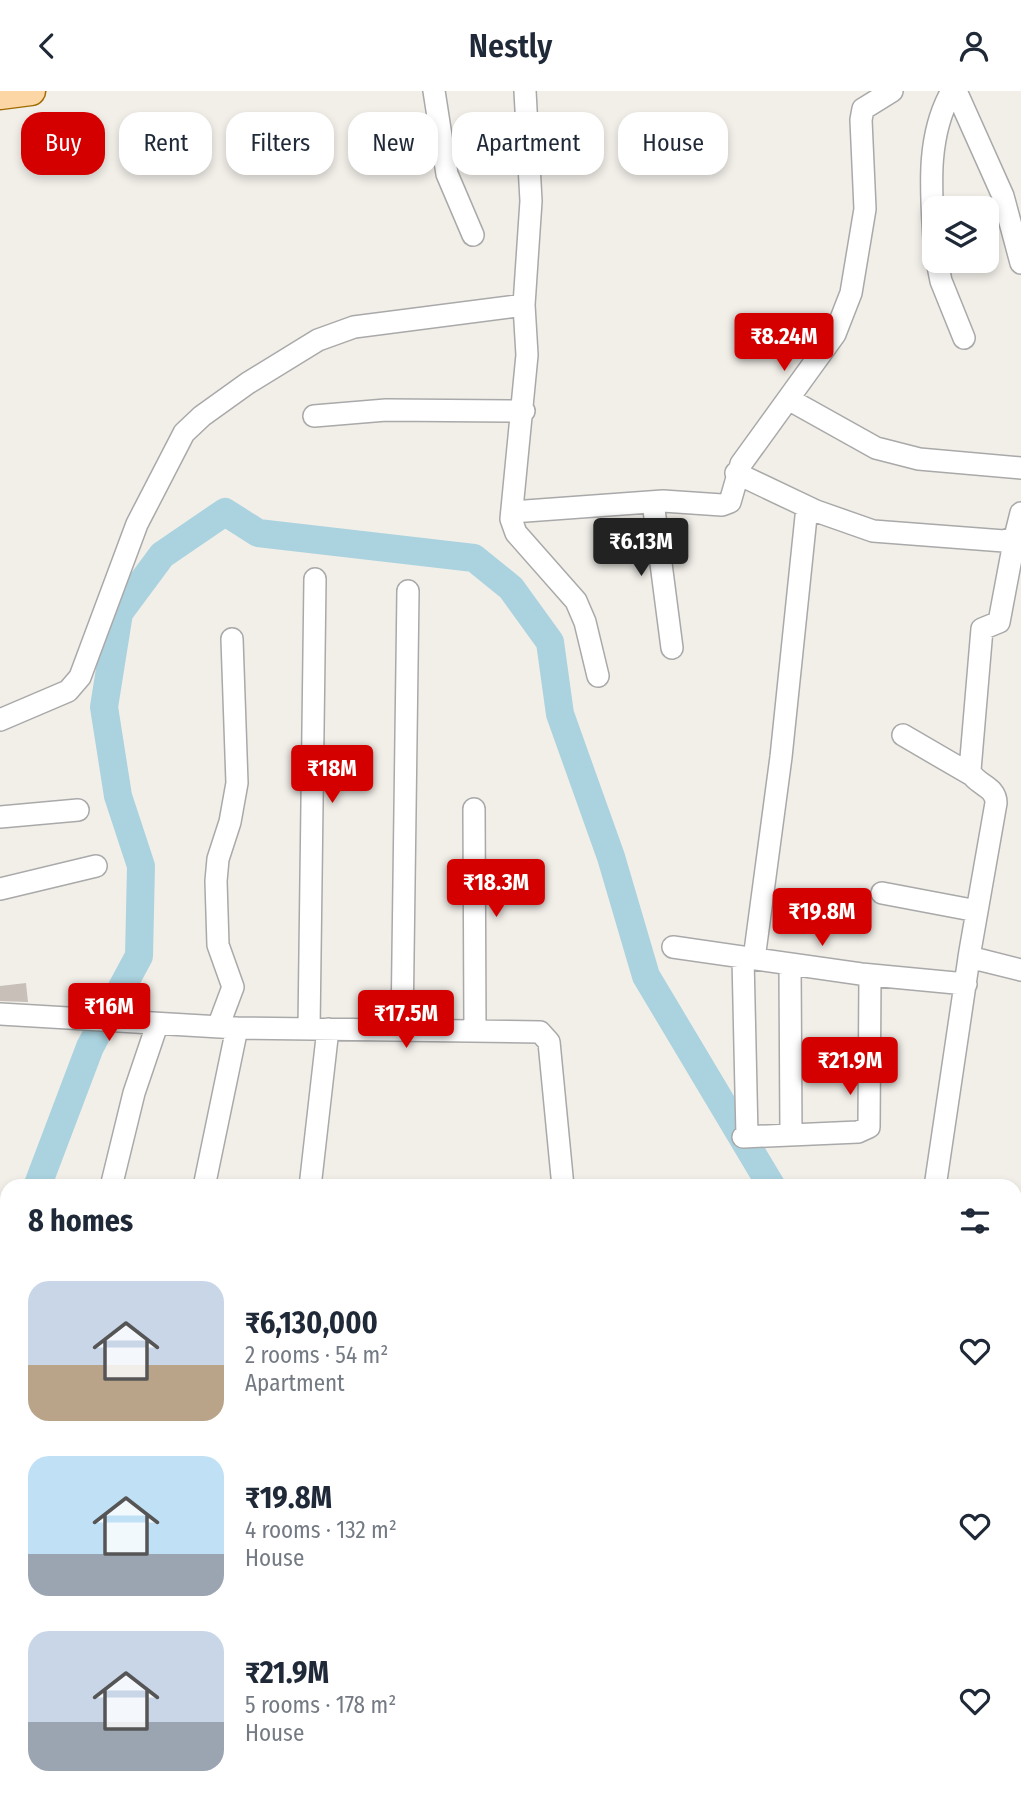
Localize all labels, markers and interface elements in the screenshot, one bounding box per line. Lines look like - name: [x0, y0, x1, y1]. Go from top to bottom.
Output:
- icon: back: [28, 27, 66, 65]
- text: Nestly: [469, 27, 552, 65]
- icon: person: [955, 27, 993, 65]
- chip: Buy: [21, 112, 105, 175]
- chip: Rent: [119, 112, 212, 175]
- chip: Filters: [226, 112, 334, 175]
- chip: New: [348, 112, 438, 175]
- chip: Apartment: [452, 112, 604, 175]
- chip: House: [618, 112, 728, 175]
- map controls: [922, 196, 999, 273]
- button: layers: [922, 196, 999, 273]
- pin: ₹8.24M: [727, 313, 841, 373]
- text: ₹8.24M: [751, 322, 818, 350]
- pin: ₹6.13M: [584, 519, 698, 578]
- text: ₹6.13M: [609, 527, 673, 555]
- pin: ₹18M: [291, 745, 373, 805]
- text: ₹18M: [307, 754, 357, 782]
- pin: ₹18.3M: [439, 859, 553, 919]
- text: ₹18.3M: [463, 868, 529, 896]
- pin: ₹19.8M: [765, 889, 879, 948]
- text: ₹19.8M: [789, 897, 855, 925]
- pin: ₹16M: [68, 983, 150, 1043]
- pin: ₹17.5M: [349, 991, 463, 1050]
- text: ₹16M: [84, 992, 134, 1020]
- text: ₹17.5M: [374, 999, 438, 1027]
- pin: ₹21.9M: [793, 1037, 907, 1097]
- text: ₹21.9M: [818, 1046, 882, 1074]
- icon: filters: [956, 1202, 994, 1240]
- text: 8 homes: [28, 1203, 133, 1239]
- text: ₹6,130,000: [245, 1305, 378, 1341]
- icon: home: [84, 1309, 168, 1393]
- icon: heart: [956, 1332, 994, 1370]
- text: 2 rooms · 54 m²: [245, 1341, 388, 1369]
- text: Apartment: [245, 1369, 345, 1397]
- text: ₹19.8M: [245, 1480, 332, 1516]
- icon: home: [84, 1484, 168, 1568]
- icon: heart: [956, 1507, 994, 1545]
- text: 4 rooms · 132 m²: [245, 1516, 397, 1544]
- text: House: [245, 1544, 304, 1572]
- text: ₹21.9M: [245, 1655, 329, 1691]
- icon: home: [84, 1659, 168, 1743]
- icon: heart: [956, 1682, 994, 1720]
- text: 5 rooms · 178 m²: [245, 1691, 396, 1719]
- text: House: [245, 1719, 304, 1747]

